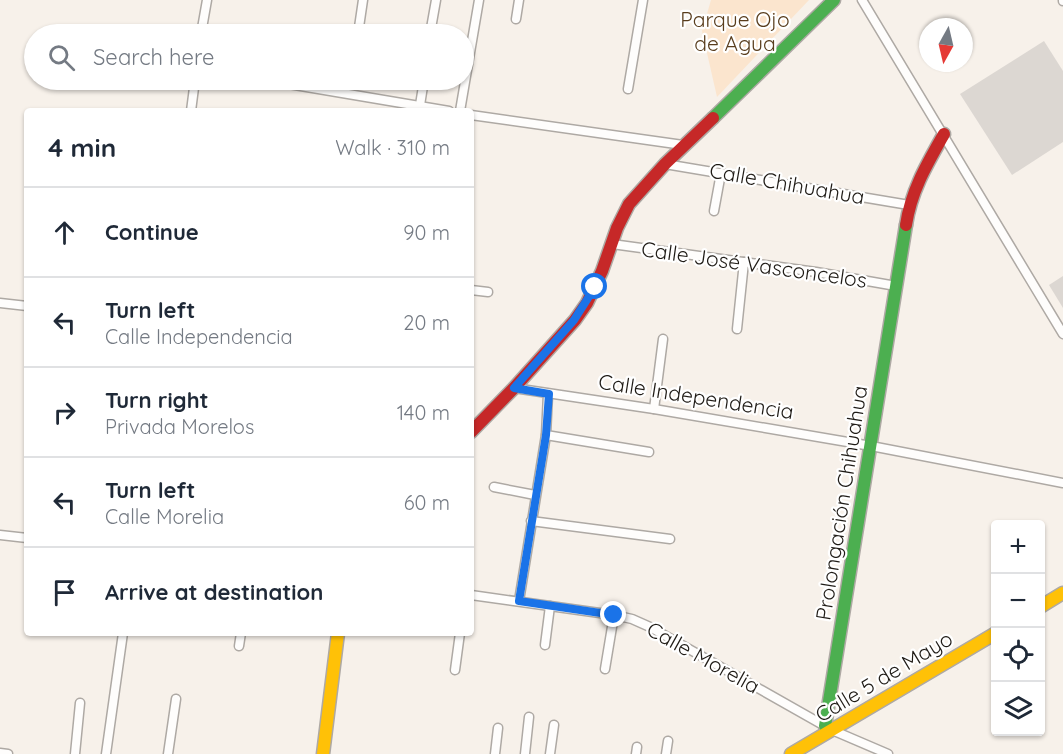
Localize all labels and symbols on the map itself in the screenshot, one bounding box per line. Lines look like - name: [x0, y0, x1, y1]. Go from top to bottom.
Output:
- park label: Parque Ojo de Agua: [680, 6, 790, 56]
- north arrow: [919, 18, 973, 72]
- street label: Calle Chihuahua: [708, 157, 867, 209]
- street label: Calle José Vasconcelos: [640, 235, 869, 293]
- route start: [581, 273, 607, 299]
- street label: Calle Independencia: [597, 368, 795, 424]
- street label: Prolongación Chihuahua: [810, 384, 872, 622]
- route end: [600, 601, 626, 627]
- street label: Calle Morelia: [642, 615, 764, 699]
- street label: Calle 5 de Mayo: [810, 625, 957, 727]

